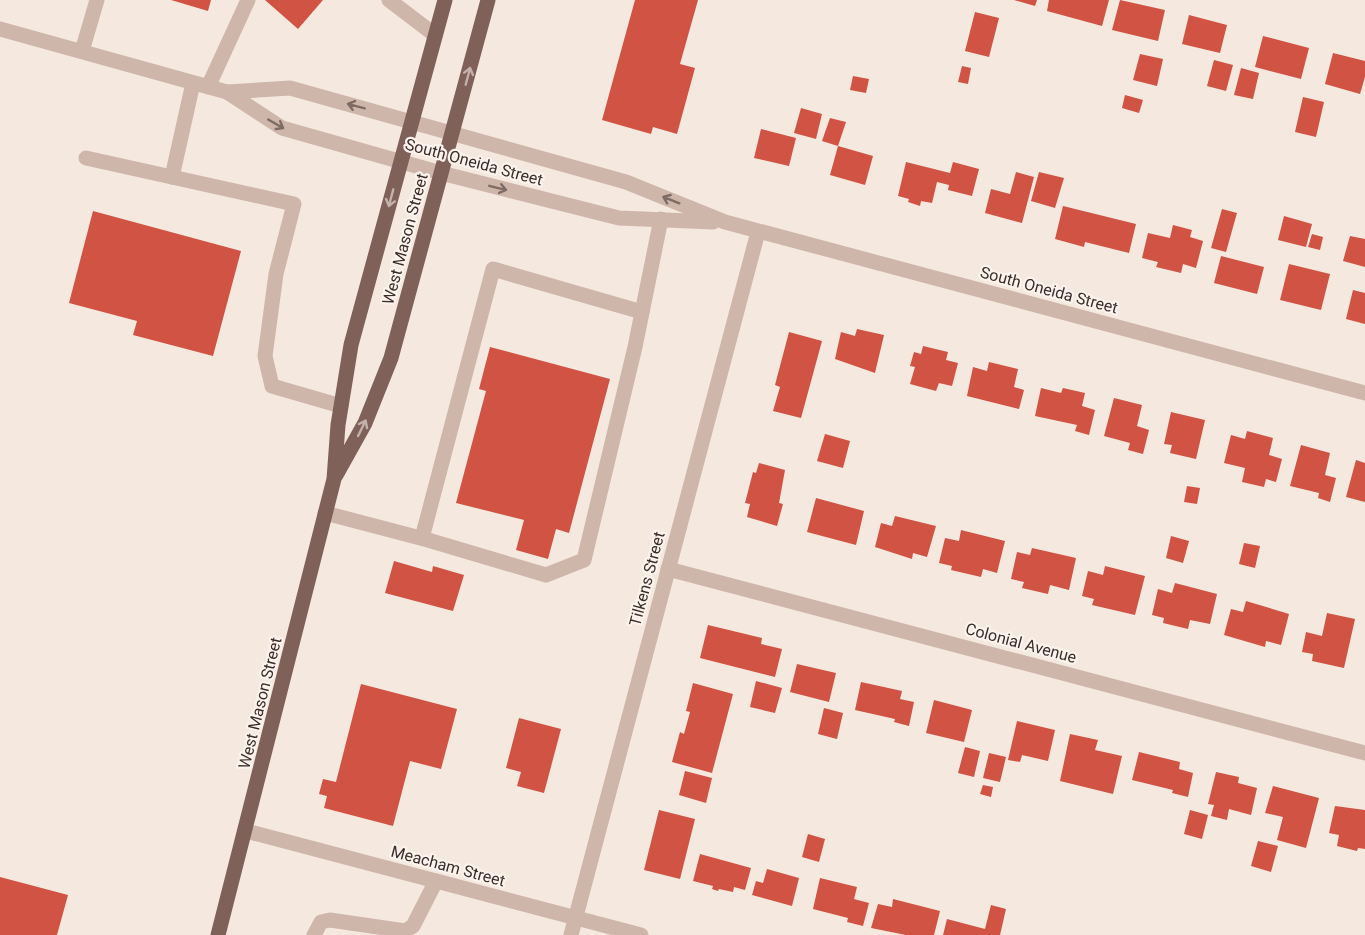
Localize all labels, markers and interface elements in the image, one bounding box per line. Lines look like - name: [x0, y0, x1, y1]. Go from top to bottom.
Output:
- one-way arrow: [463, 66, 474, 85]
- one-way arrow: [347, 100, 366, 111]
- one-way arrow: [267, 118, 284, 130]
- street label: South Oneida Street: [403, 135, 545, 189]
- street label: West Mason Street: [378, 171, 432, 307]
- one-way arrow: [488, 182, 507, 194]
- one-way arrow: [385, 188, 397, 207]
- one-way arrow: [662, 194, 680, 205]
- street label: South Oneida Street: [978, 263, 1120, 317]
- one-way arrow: [357, 420, 369, 438]
- street label: Tilkens Street: [625, 530, 669, 628]
- street label: Colonial Avenue: [963, 619, 1079, 667]
- street label: West Mason Street: [234, 635, 286, 771]
- street label: Meacham Street: [389, 842, 507, 890]

